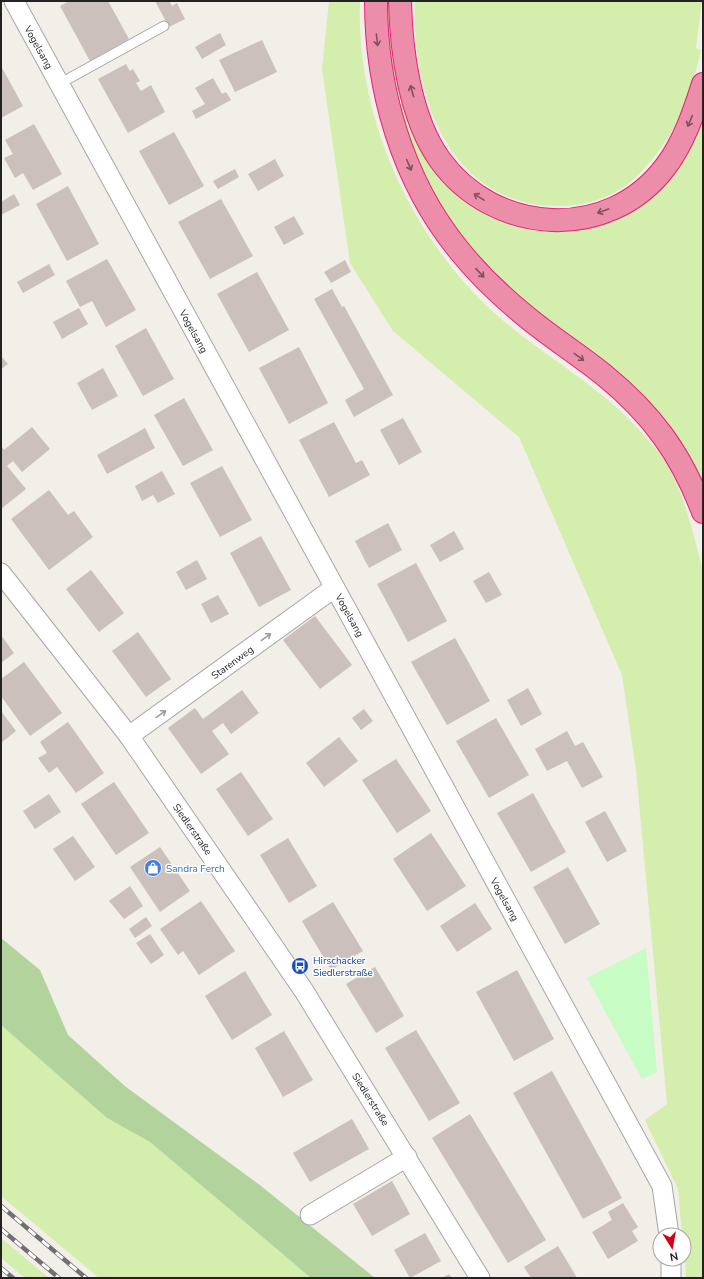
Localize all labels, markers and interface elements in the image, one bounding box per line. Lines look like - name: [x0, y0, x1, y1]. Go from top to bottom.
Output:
- street label: Vogelsang: [20, 22, 56, 72]
- one-way arrow: [374, 33, 381, 46]
- one-way arrow: [407, 84, 415, 97]
- one-way arrow: [686, 114, 693, 126]
- one-way arrow: [406, 159, 414, 171]
- one-way arrow: [473, 193, 485, 201]
- one-way arrow: [598, 208, 610, 216]
- one-way arrow: [475, 268, 485, 278]
- street label: Vogelsang: [175, 306, 211, 356]
- one-way arrow: [574, 352, 585, 361]
- street label: Vogelsang: [331, 590, 367, 640]
- one-way arrow: [260, 633, 271, 641]
- street label: Starenweg: [209, 643, 257, 683]
- one-way arrow: [155, 709, 166, 718]
- street label: Siedlerstraße: [169, 801, 215, 858]
- shop icon: Sandra Ferch: [143, 858, 163, 878]
- place label: Sandra Ferch: [166, 862, 225, 876]
- street label: Vogelsang: [486, 874, 522, 924]
- place label: Hirschacker Siedlerstraße: [313, 954, 373, 980]
- bus stop icon: Hirschacker Siedlerstraße: [290, 956, 310, 976]
- street label: Siedlerstraße: [348, 1070, 392, 1129]
- north arrow: [652, 1227, 692, 1267]
- text: N: [668, 1248, 679, 1264]

